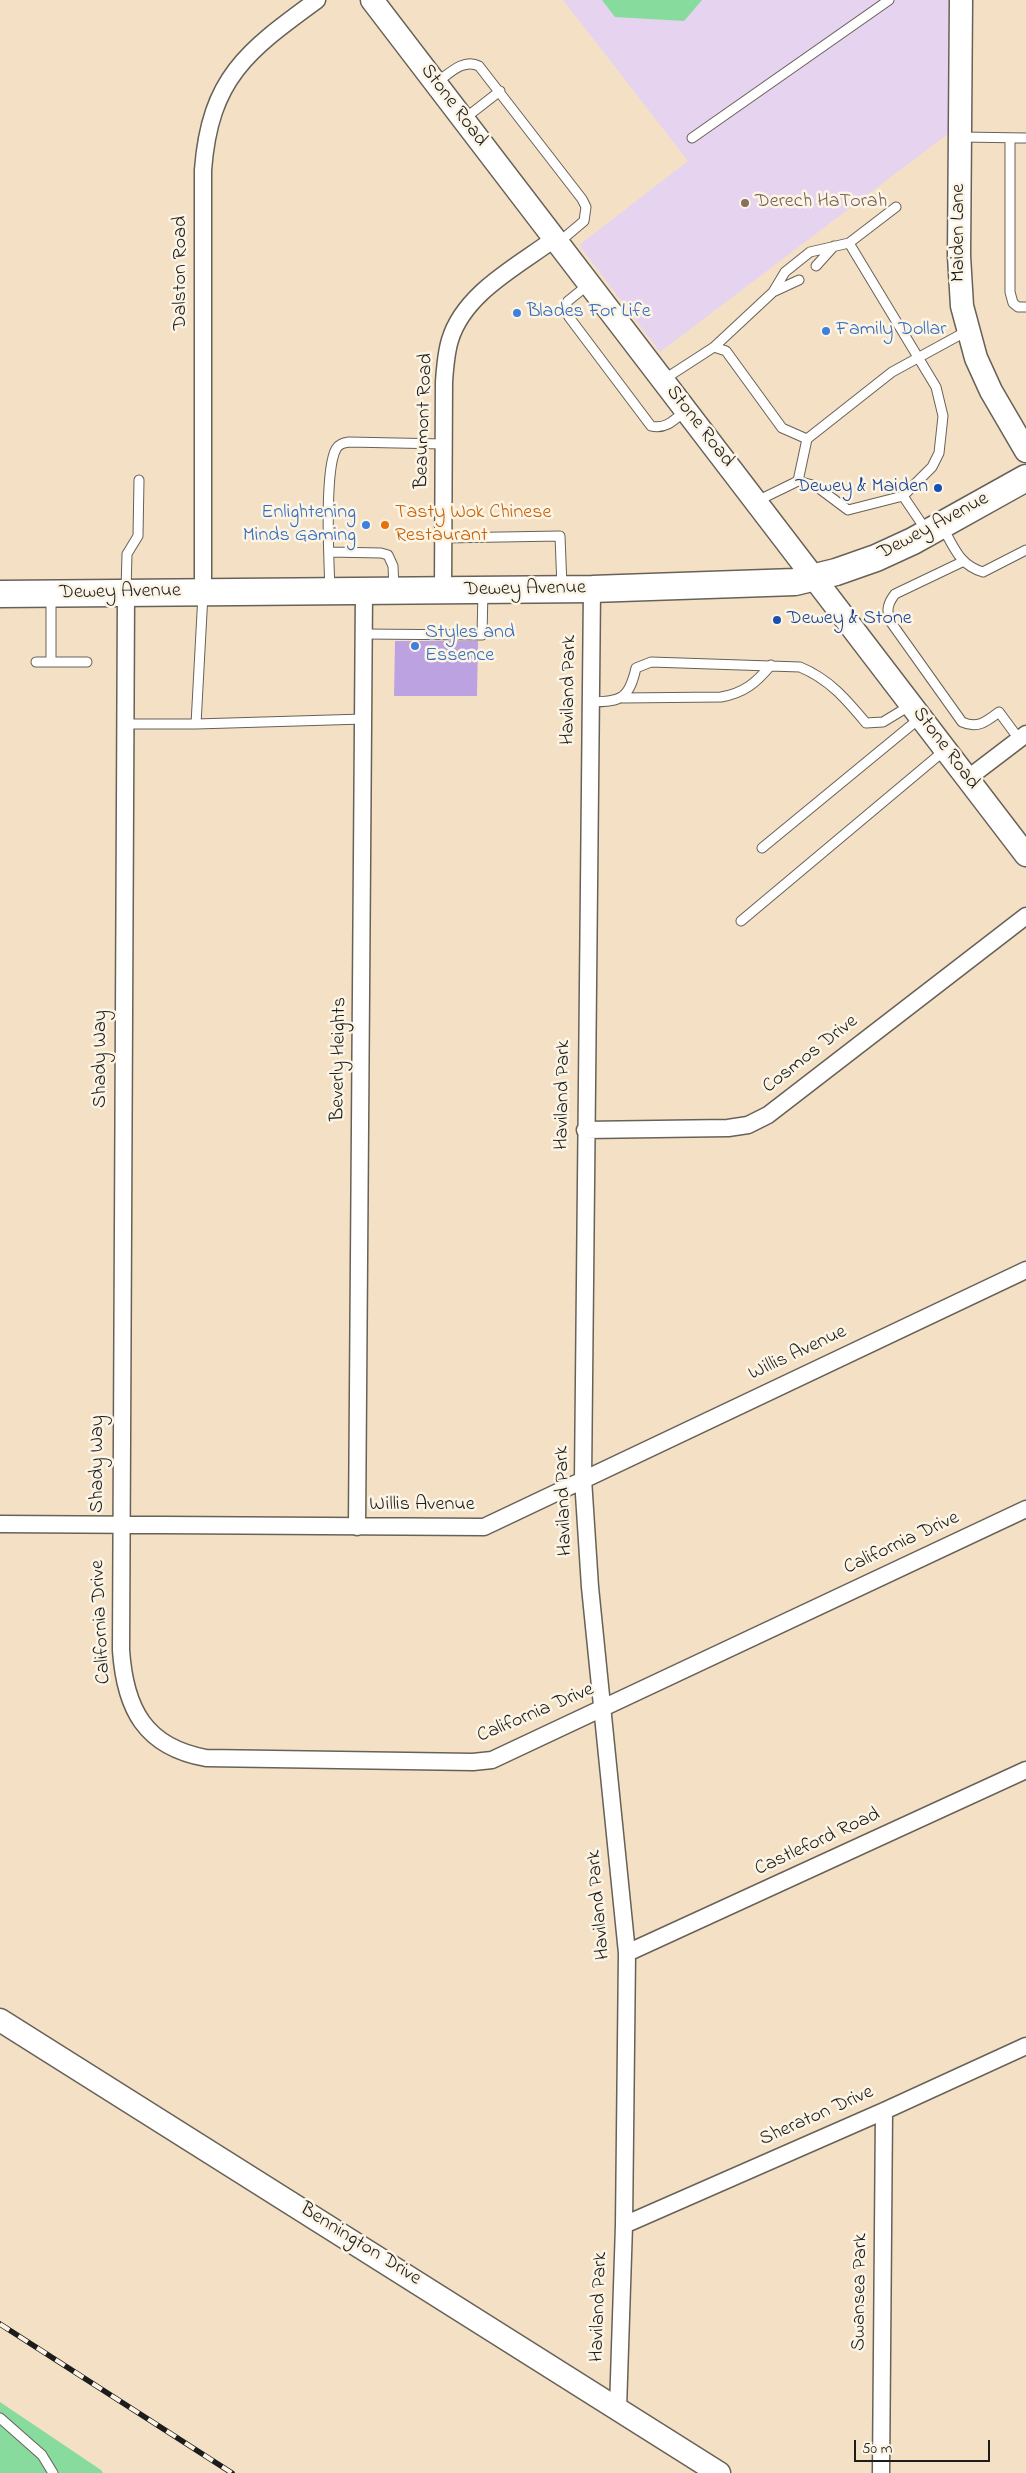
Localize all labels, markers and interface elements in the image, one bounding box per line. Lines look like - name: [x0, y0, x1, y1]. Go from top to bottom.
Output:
- street label: Stone Road: [414, 60, 492, 152]
- street label: Maiden Lane: [948, 184, 972, 282]
- place label: Derech HaTorah: [755, 191, 887, 215]
- marker: Derech HaTorah: [739, 197, 751, 209]
- street label: Dalston Road: [170, 216, 194, 330]
- place label: Blades For Life: [527, 301, 651, 325]
- marker: Blades For Life: [511, 307, 523, 319]
- place label: Family Dollar: [836, 319, 947, 343]
- marker: Family Dollar: [820, 325, 832, 337]
- street label: Beaumont Road: [411, 353, 439, 489]
- street label: Stone Road: [660, 381, 738, 473]
- place label: Dewey & Maiden: [795, 476, 928, 500]
- marker: Dewey & Maiden: [932, 482, 944, 494]
- street label: Dewey Avenue: [875, 488, 993, 566]
- place label: Enlightening Minds Gaming: [243, 502, 356, 549]
- place label: Tasty Wok Chinese Restaurant: [395, 502, 551, 549]
- marker: Enlightening Minds Gaming: [360, 519, 372, 531]
- marker: Tasty Wok Chinese Restaurant: [379, 519, 391, 531]
- street label: Dewey Avenue: [464, 577, 586, 603]
- street label: Dewey Avenue: [59, 580, 181, 606]
- place label: Dewey & Stone: [787, 608, 912, 632]
- marker: Dewey & Stone: [771, 614, 783, 626]
- place label: Styles and Essence: [425, 622, 515, 669]
- street label: Haviland Park: [557, 635, 583, 745]
- marker: Styles and Essence: [409, 640, 421, 652]
- street label: Stone Road: [906, 703, 984, 795]
- street label: Beverly Heights: [327, 997, 353, 1121]
- street label: Shady Way: [90, 1010, 114, 1108]
- street label: Cosmos Drive: [759, 1010, 863, 1100]
- street label: Haviland Park: [551, 1040, 577, 1150]
- street label: Willis Avenue: [745, 1321, 851, 1387]
- street label: Shady Way: [87, 1415, 111, 1513]
- street label: Haviland Park: [551, 1446, 579, 1556]
- street label: Willis Avenue: [369, 1494, 475, 1518]
- street label: California Drive: [841, 1507, 963, 1581]
- street label: California Drive: [87, 1559, 117, 1685]
- street label: California Drive: [474, 1679, 598, 1749]
- street label: Castleford Road: [752, 1804, 884, 1882]
- street label: Haviland Park: [583, 1849, 617, 1961]
- street label: Sheraton Drive: [756, 2081, 878, 2153]
- street label: Bennington Drive: [295, 2198, 425, 2292]
- street label: Swansea Park: [848, 2233, 874, 2351]
- street label: Haviland Park: [586, 2252, 614, 2362]
- scale bar: [856, 2430, 992, 2462]
- text: 50 m: [862, 2438, 892, 2460]

